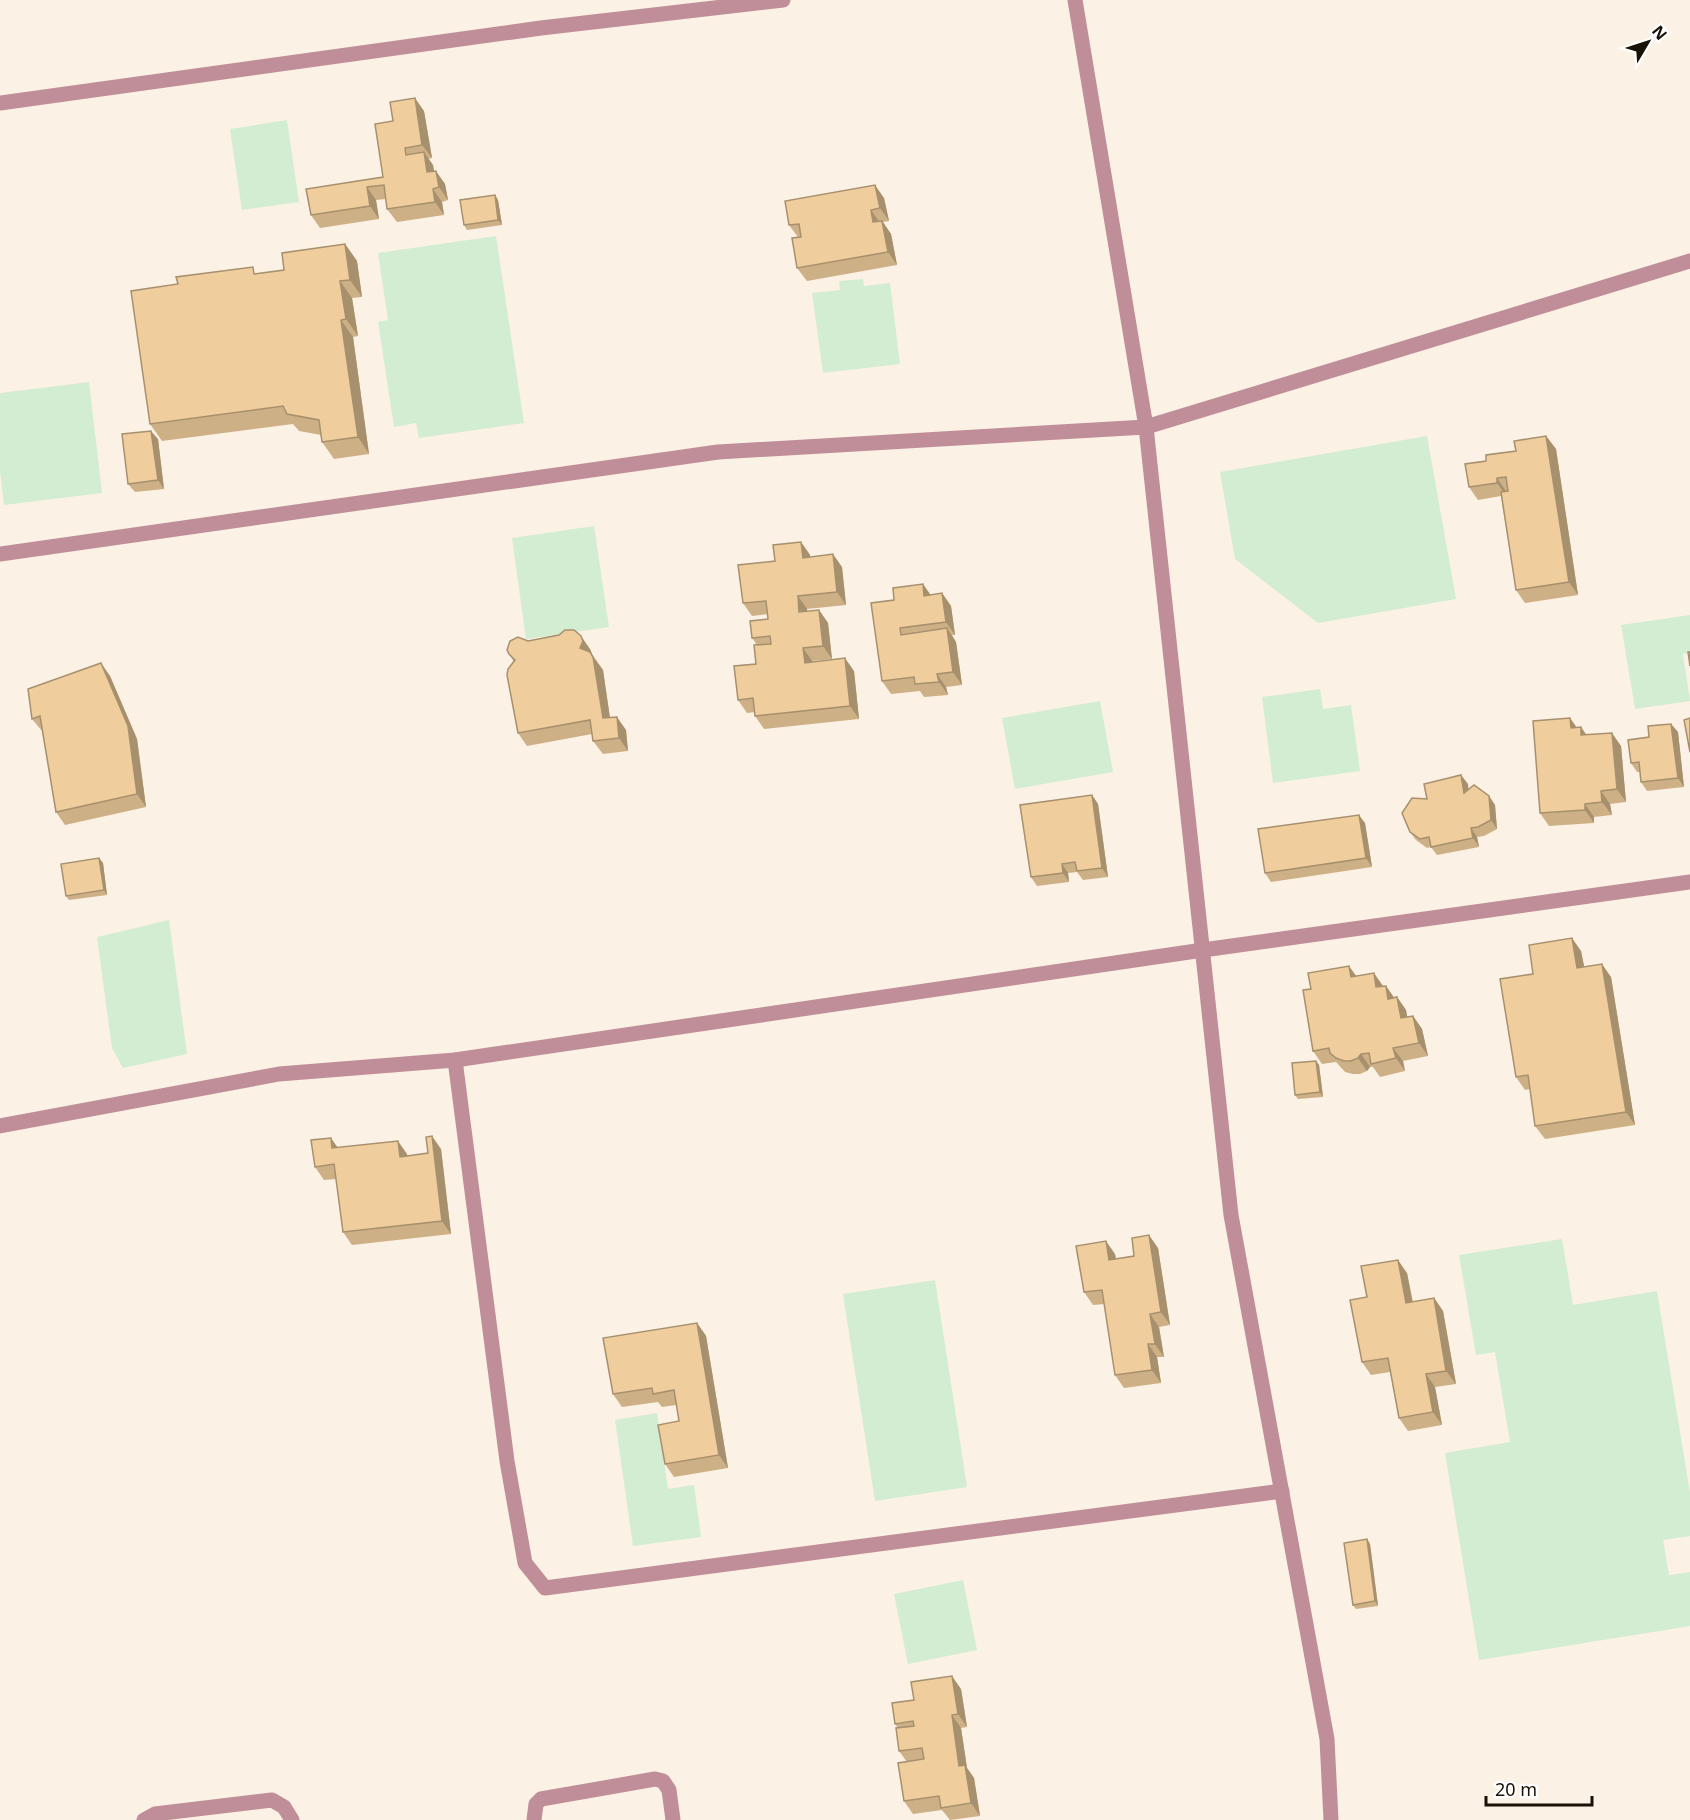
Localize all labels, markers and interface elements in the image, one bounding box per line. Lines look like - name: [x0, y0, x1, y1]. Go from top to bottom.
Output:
- north arrow: [1618, 12, 1678, 72]
- text: N: [1647, 21, 1672, 45]
- scale bar: [1486, 1769, 1592, 1807]
- text: 20 m: [1495, 1777, 1537, 1801]

